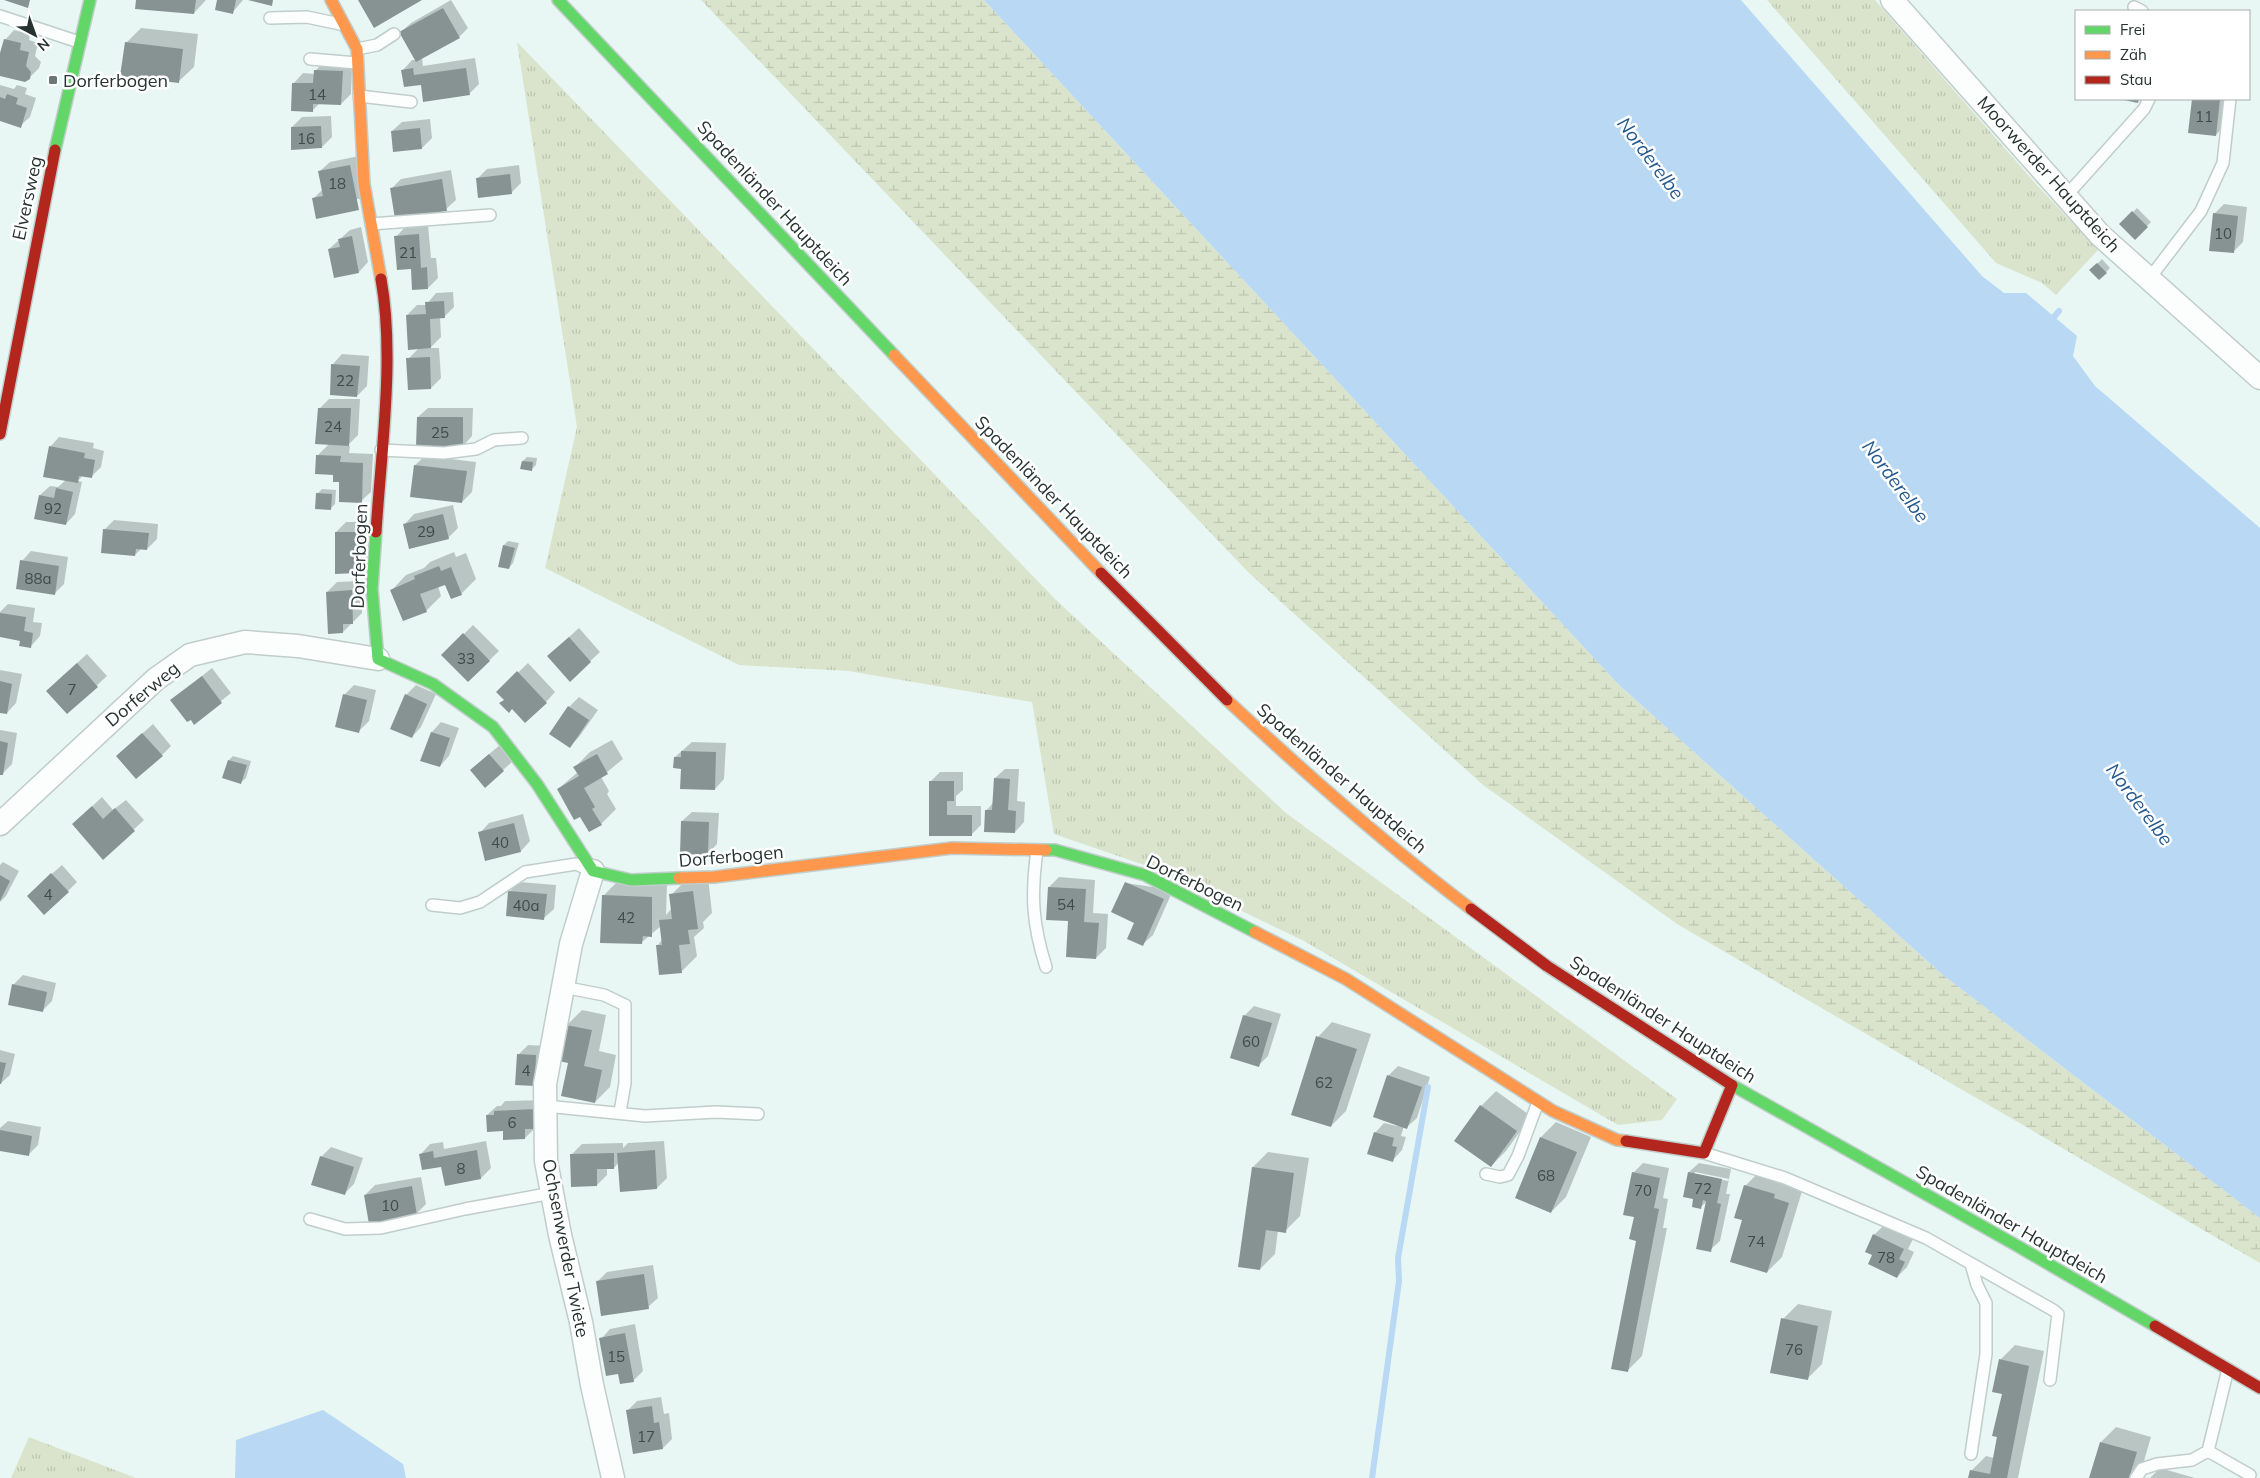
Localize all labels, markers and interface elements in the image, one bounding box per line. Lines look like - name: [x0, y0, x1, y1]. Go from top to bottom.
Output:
- north arrow: [10, 10, 60, 60]
- legend: [2075, 10, 2250, 100]
- text: Frei: [2120, 20, 2145, 39]
- text: N: [34, 35, 53, 55]
- text: Zäh: [2120, 45, 2147, 64]
- place label: Dorferbogen: [63, 69, 168, 92]
- text: Stau: [2120, 70, 2152, 89]
- marker: Dorferbogen: [47, 74, 59, 86]
- house number: 14: [308, 85, 326, 104]
- street label: Moorwerder Hauptdeich: [1973, 91, 2125, 257]
- house number: 11: [2195, 107, 2213, 126]
- water label: Norderelbe: [1612, 112, 1690, 204]
- street label: Spadenländer Hauptdeich: [692, 116, 858, 290]
- house number: 16: [297, 129, 315, 148]
- street label: Elversweg: [7, 154, 47, 242]
- house number: 18: [328, 174, 346, 193]
- house number: 10: [2214, 224, 2232, 243]
- house number: 21: [399, 243, 417, 262]
- house number: 22: [336, 371, 354, 390]
- street label: Spadenländer Hauptdeich: [970, 411, 1138, 583]
- house number: 24: [324, 417, 342, 436]
- house number: 25: [431, 423, 449, 442]
- water label: Norderelbe: [1857, 435, 1935, 527]
- house number: 92: [44, 499, 62, 518]
- street label: Dorferbogen: [346, 503, 372, 609]
- house number: 29: [417, 522, 435, 541]
- house number: 88a: [24, 569, 52, 588]
- house number: 33: [457, 649, 475, 668]
- street label: Dorferweg: [100, 656, 184, 732]
- house number: 7: [67, 680, 77, 699]
- street label: Spadenländer Hauptdeich: [1252, 698, 1432, 858]
- water label: Norderelbe: [2101, 758, 2179, 850]
- house number: 40: [491, 833, 509, 852]
- street label: Dorferbogen: [678, 840, 784, 872]
- street label: Dorferbogen: [1143, 850, 1247, 916]
- house number: 4: [43, 885, 53, 904]
- house number: 54: [1057, 895, 1075, 914]
- house number: 40a: [512, 896, 540, 915]
- house number: 42: [617, 908, 635, 927]
- street label: Spadenländer Hauptdeich: [1565, 950, 1761, 1088]
- house number: 60: [1242, 1032, 1260, 1051]
- house number: 4: [521, 1061, 531, 1080]
- house number: 62: [1315, 1073, 1333, 1092]
- house number: 6: [507, 1113, 517, 1132]
- street label: Ochsenwerder Twiete: [537, 1157, 595, 1339]
- house number: 8: [456, 1159, 466, 1178]
- street label: Spadenländer Hauptdeich: [1912, 1160, 2112, 1288]
- house number: 68: [1537, 1166, 1555, 1185]
- house number: 72: [1694, 1179, 1712, 1198]
- house number: 70: [1634, 1181, 1652, 1200]
- house number: 10: [381, 1196, 399, 1215]
- house number: 74: [1747, 1232, 1765, 1251]
- house number: 78: [1877, 1248, 1895, 1267]
- house number: 76: [1785, 1340, 1803, 1359]
- house number: 15: [607, 1347, 625, 1366]
- house number: 17: [637, 1427, 655, 1446]

